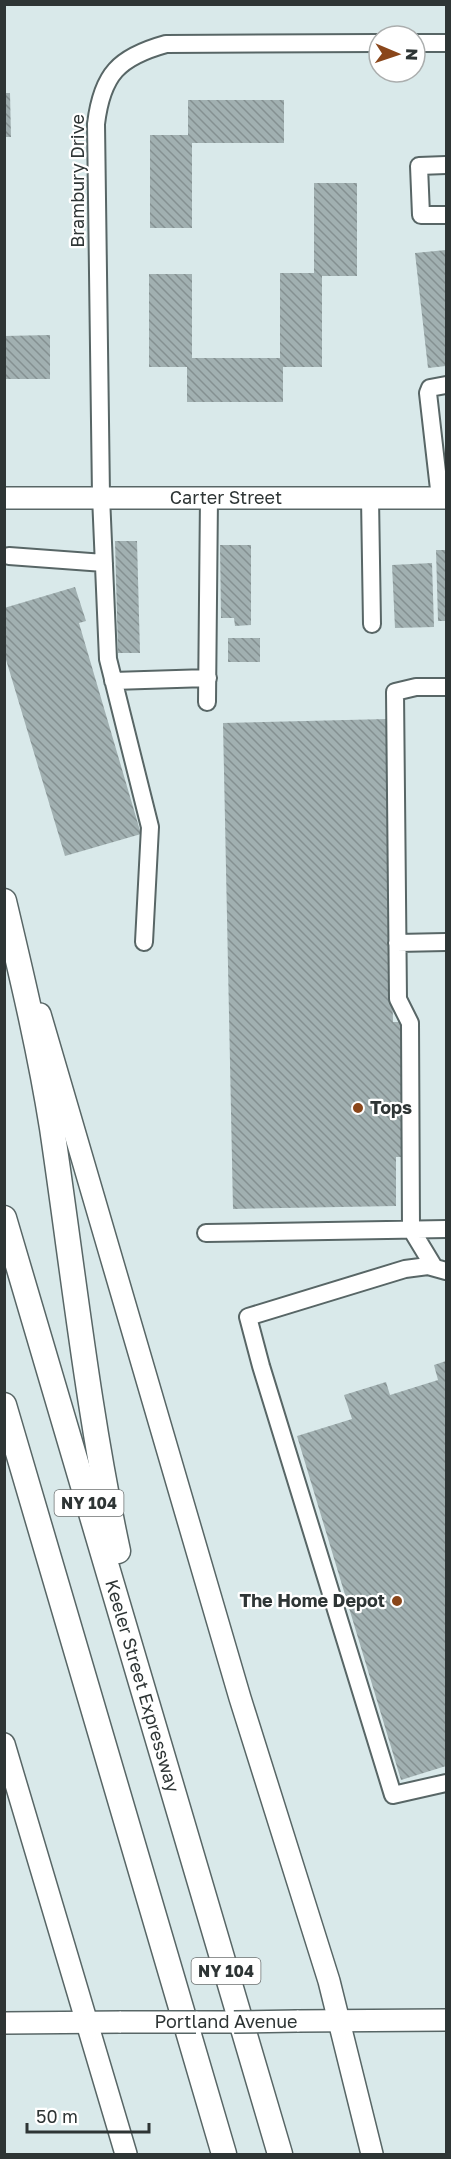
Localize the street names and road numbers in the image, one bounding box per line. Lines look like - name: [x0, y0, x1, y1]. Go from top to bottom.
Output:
- street label: Brambury Drive: [66, 114, 88, 248]
- street label: Carter Street: [170, 486, 282, 508]
- road number: NY 104: [54, 1490, 124, 1516]
- street label: Keeler Street Expressway: [101, 1577, 185, 1795]
- road number: NY 104: [192, 1958, 260, 1984]
- street label: Portland Avenue: [154, 2010, 298, 2032]

